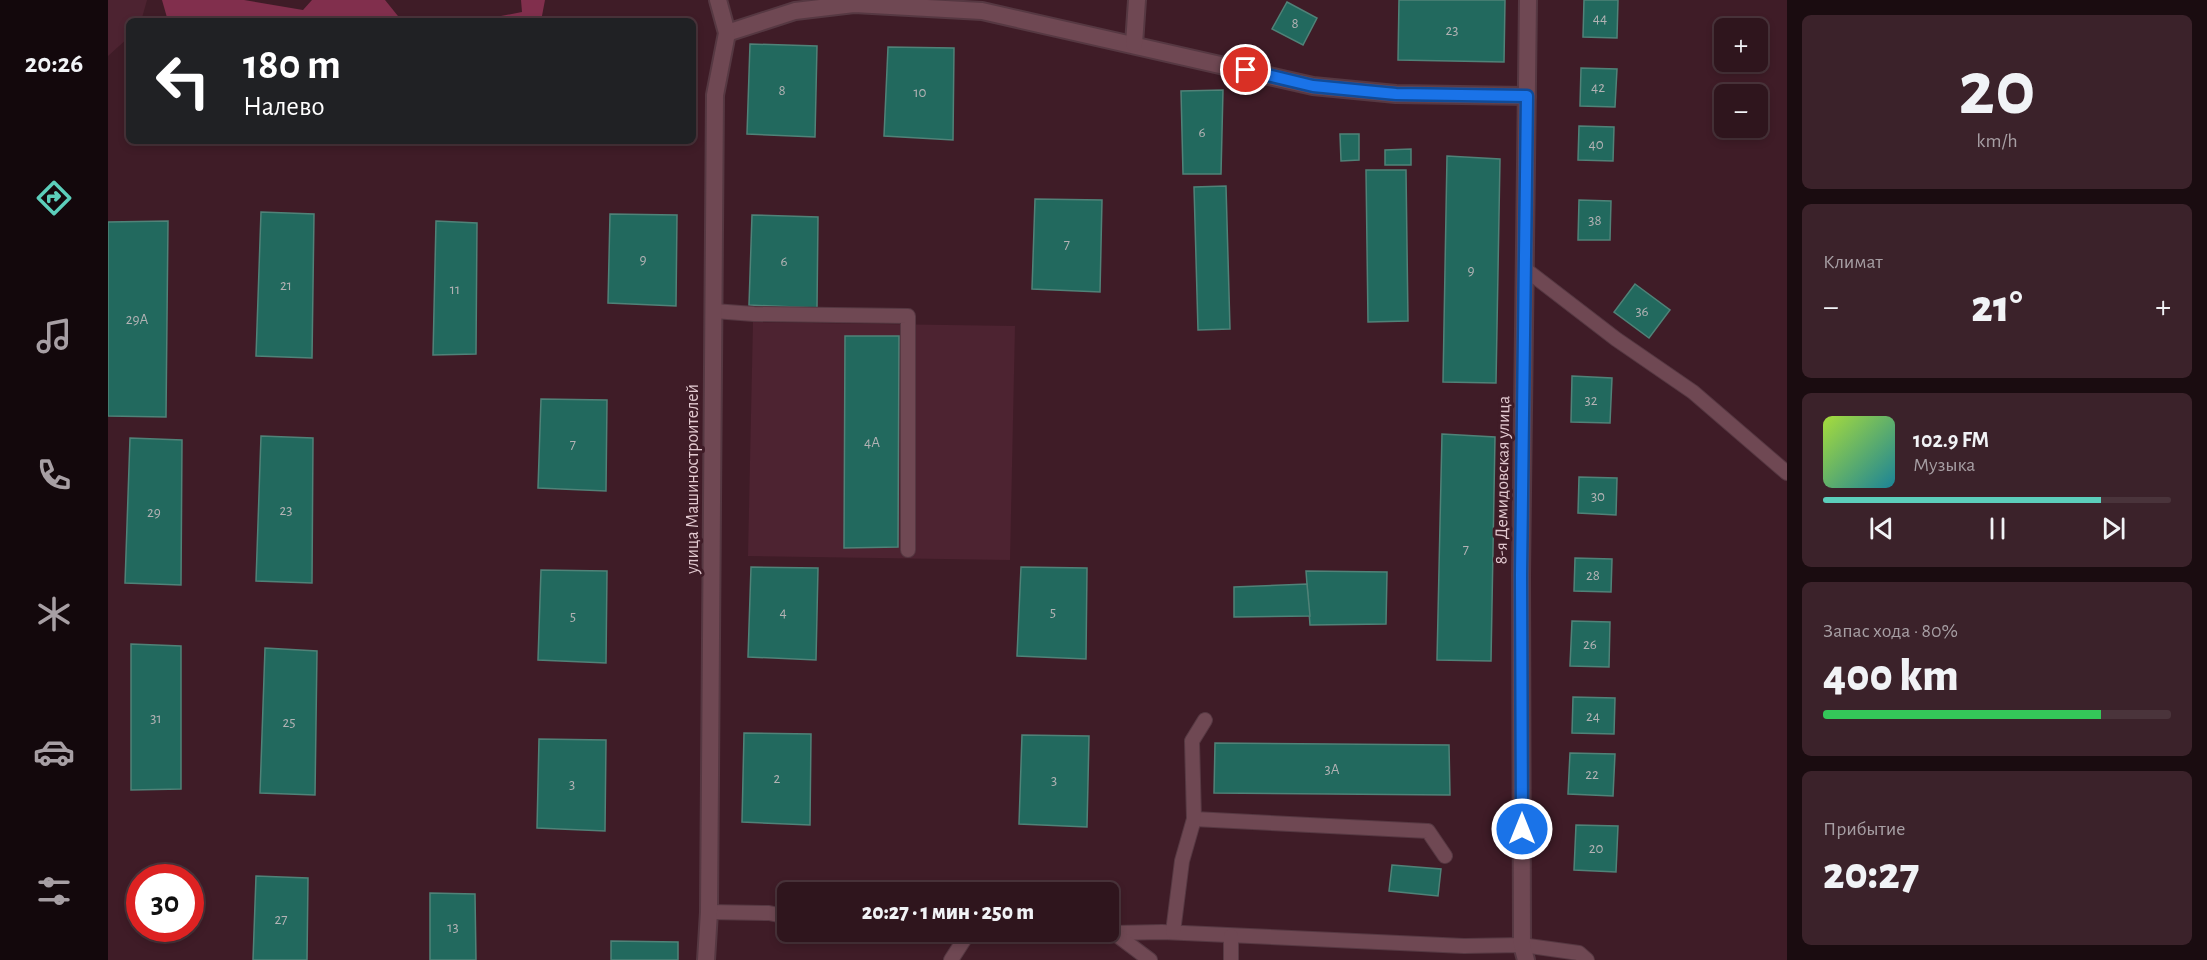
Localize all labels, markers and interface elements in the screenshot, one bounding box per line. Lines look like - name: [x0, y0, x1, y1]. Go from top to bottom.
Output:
- house number: 44: [1593, 11, 1607, 26]
- house number: 8: [1291, 16, 1299, 31]
- map controls: [1714, 18, 1768, 138]
- button: +: [1714, 18, 1768, 72]
- house number: 23: [1445, 23, 1459, 38]
- icon: left: [144, 42, 222, 120]
- text: 180 m: [243, 44, 341, 86]
- pin: [1220, 44, 1271, 95]
- text: 20:26: [25, 50, 83, 77]
- text: 20: [1958, 51, 2036, 129]
- icon: arrive: [1229, 53, 1262, 86]
- house number: 42: [1591, 80, 1605, 95]
- house number: 8: [778, 83, 786, 98]
- button: −: [1714, 84, 1768, 138]
- house number: 10: [913, 85, 927, 100]
- text: Налево: [243, 93, 325, 120]
- house number: 6: [1198, 125, 1206, 140]
- text: km/h: [1976, 131, 2018, 151]
- house number: 40: [1588, 137, 1604, 152]
- icon: directions: [33, 177, 75, 219]
- house number: 38: [1588, 213, 1602, 228]
- house number: 7: [1064, 237, 1070, 252]
- house number: 9: [639, 252, 647, 267]
- text: Климат: [1823, 252, 1883, 272]
- house number: 6: [780, 254, 788, 269]
- house number: 9: [1467, 263, 1475, 278]
- house number: 21: [280, 278, 292, 293]
- house number: 11: [450, 282, 460, 297]
- text: 21°: [1971, 285, 2023, 330]
- text: −: [1823, 291, 1839, 324]
- text: +: [2155, 291, 2171, 324]
- house number: 36: [1635, 304, 1649, 319]
- house number: 29А: [126, 312, 149, 327]
- icon: music: [33, 315, 75, 357]
- street label: улица Машиностроителей: [684, 384, 702, 575]
- house number: 32: [1584, 393, 1598, 408]
- street label: 8-я Демидовская улица: [1493, 395, 1513, 565]
- text: 102.9 FM: [1913, 429, 1989, 451]
- house number: 4А: [864, 435, 880, 450]
- house number: 7: [570, 437, 576, 452]
- icon: phone: [33, 454, 75, 496]
- text: Музыка: [1913, 455, 1975, 475]
- house number: 30: [1591, 489, 1605, 504]
- house number: 23: [279, 503, 293, 518]
- house number: 29: [147, 505, 161, 520]
- icon: previous: [1865, 512, 1898, 545]
- icon: pause: [1981, 512, 2014, 545]
- icon: next: [2097, 512, 2130, 545]
- house number: 7: [1463, 542, 1469, 557]
- house number: 28: [1586, 568, 1600, 583]
- icon: climate: [33, 593, 75, 635]
- house number: 4: [779, 605, 787, 620]
- house number: 5: [1050, 605, 1056, 620]
- house number: 5: [570, 609, 576, 624]
- text: Запас хода · 80%: [1823, 621, 1958, 641]
- house number: 26: [1583, 637, 1597, 652]
- text: 400 km: [1823, 654, 1959, 699]
- house number: 24: [1586, 709, 1600, 724]
- house number: 31: [150, 711, 162, 726]
- house number: 25: [282, 715, 296, 730]
- icon: car: [33, 731, 75, 773]
- house number: 3А: [1324, 762, 1340, 777]
- house number: 22: [1585, 767, 1599, 782]
- house number: 2: [774, 771, 781, 786]
- house number: 3: [1051, 773, 1057, 788]
- house number: 3: [569, 777, 575, 792]
- position arrow: [1490, 797, 1554, 861]
- text: Прибытие: [1823, 819, 1905, 839]
- house number: 20: [1589, 841, 1603, 856]
- text: 20:27: [1823, 852, 1919, 897]
- speed limit sign: 30: [126, 864, 204, 942]
- icon: filters: [33, 870, 75, 912]
- text: 20:27 · 1 мин · 250 m: [862, 901, 1034, 923]
- house number: 27: [274, 912, 288, 927]
- house number: 13: [447, 920, 459, 935]

